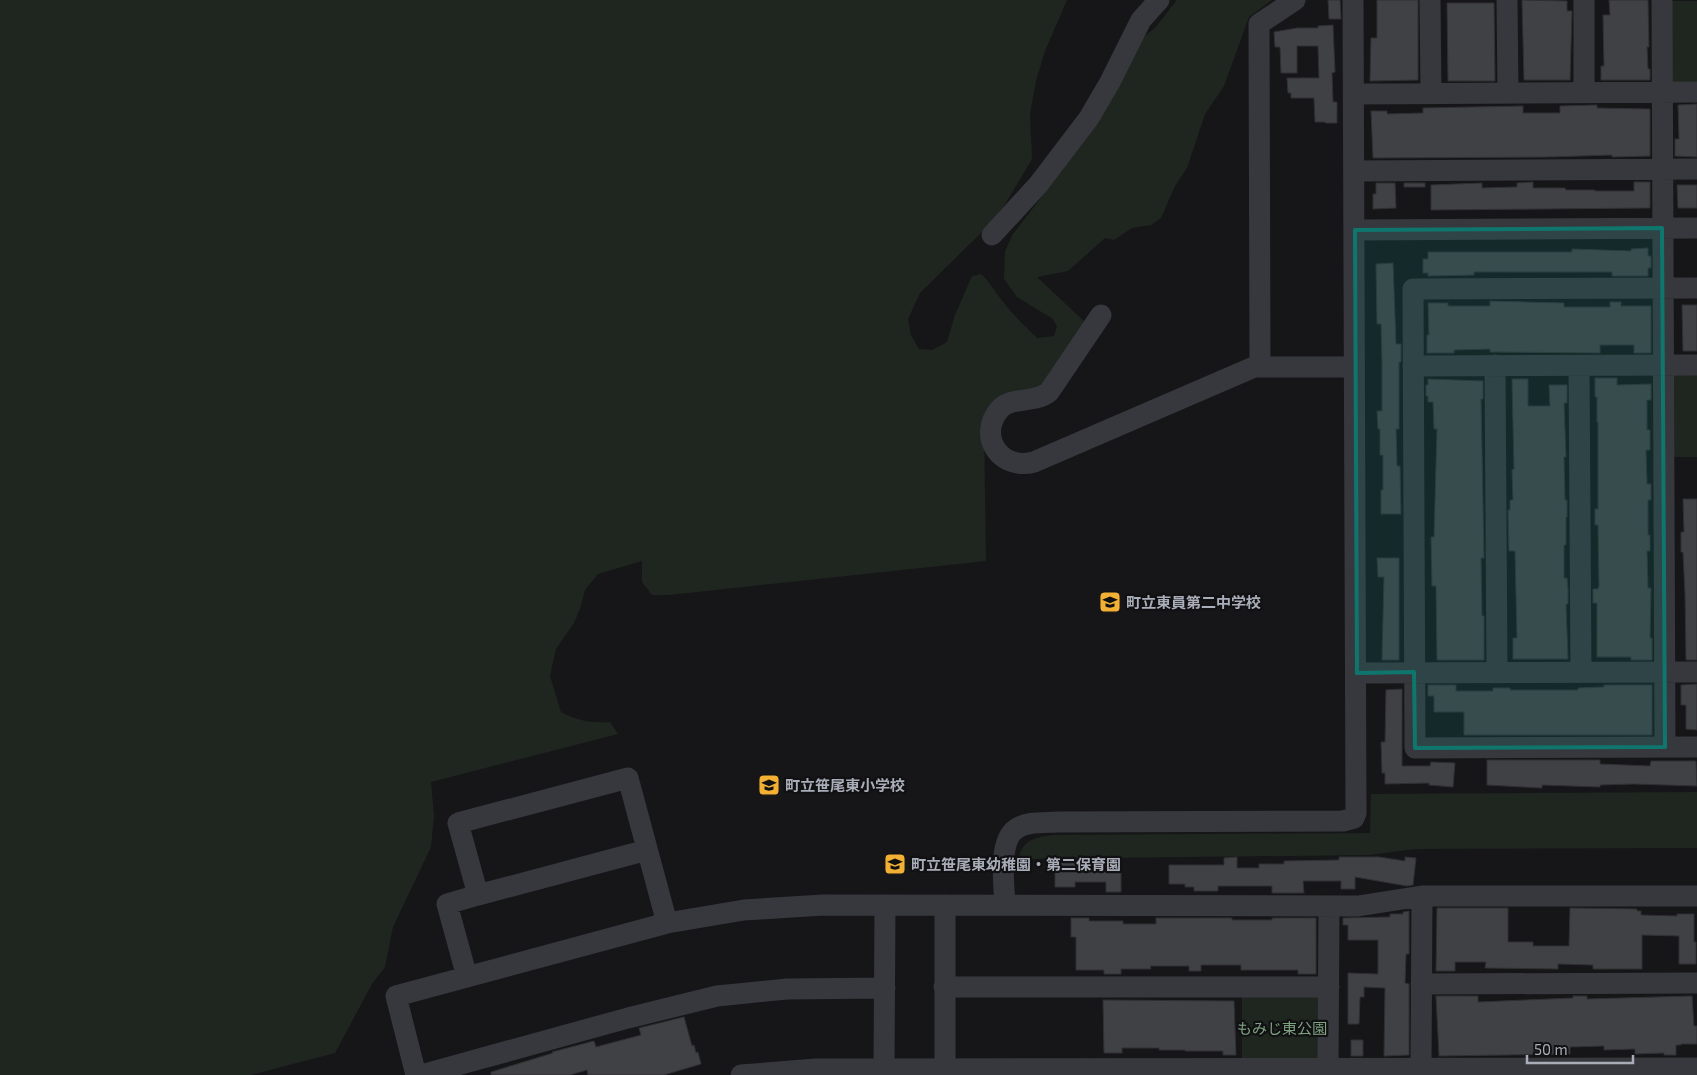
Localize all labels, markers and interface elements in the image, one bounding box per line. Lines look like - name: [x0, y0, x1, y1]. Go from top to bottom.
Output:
- school or university icon: 町立東員第二中学校: [1098, 590, 1122, 614]
- place label: 町立東員第二中学校: [1126, 593, 1261, 611]
- school or university icon: 町立笹尾東小学校: [757, 773, 781, 797]
- place label: 町立笹尾東小学校: [785, 776, 905, 794]
- school or university icon: 町立笹尾東幼稚園・第二保育園: [883, 852, 907, 876]
- place label: 町立笹尾東幼稚園・第二保育園: [911, 855, 1121, 873]
- park label: もみじ東公園: [1237, 1019, 1327, 1037]
- scale bar: [1527, 1032, 1633, 1064]
- text: 50 m: [1534, 1040, 1568, 1058]

